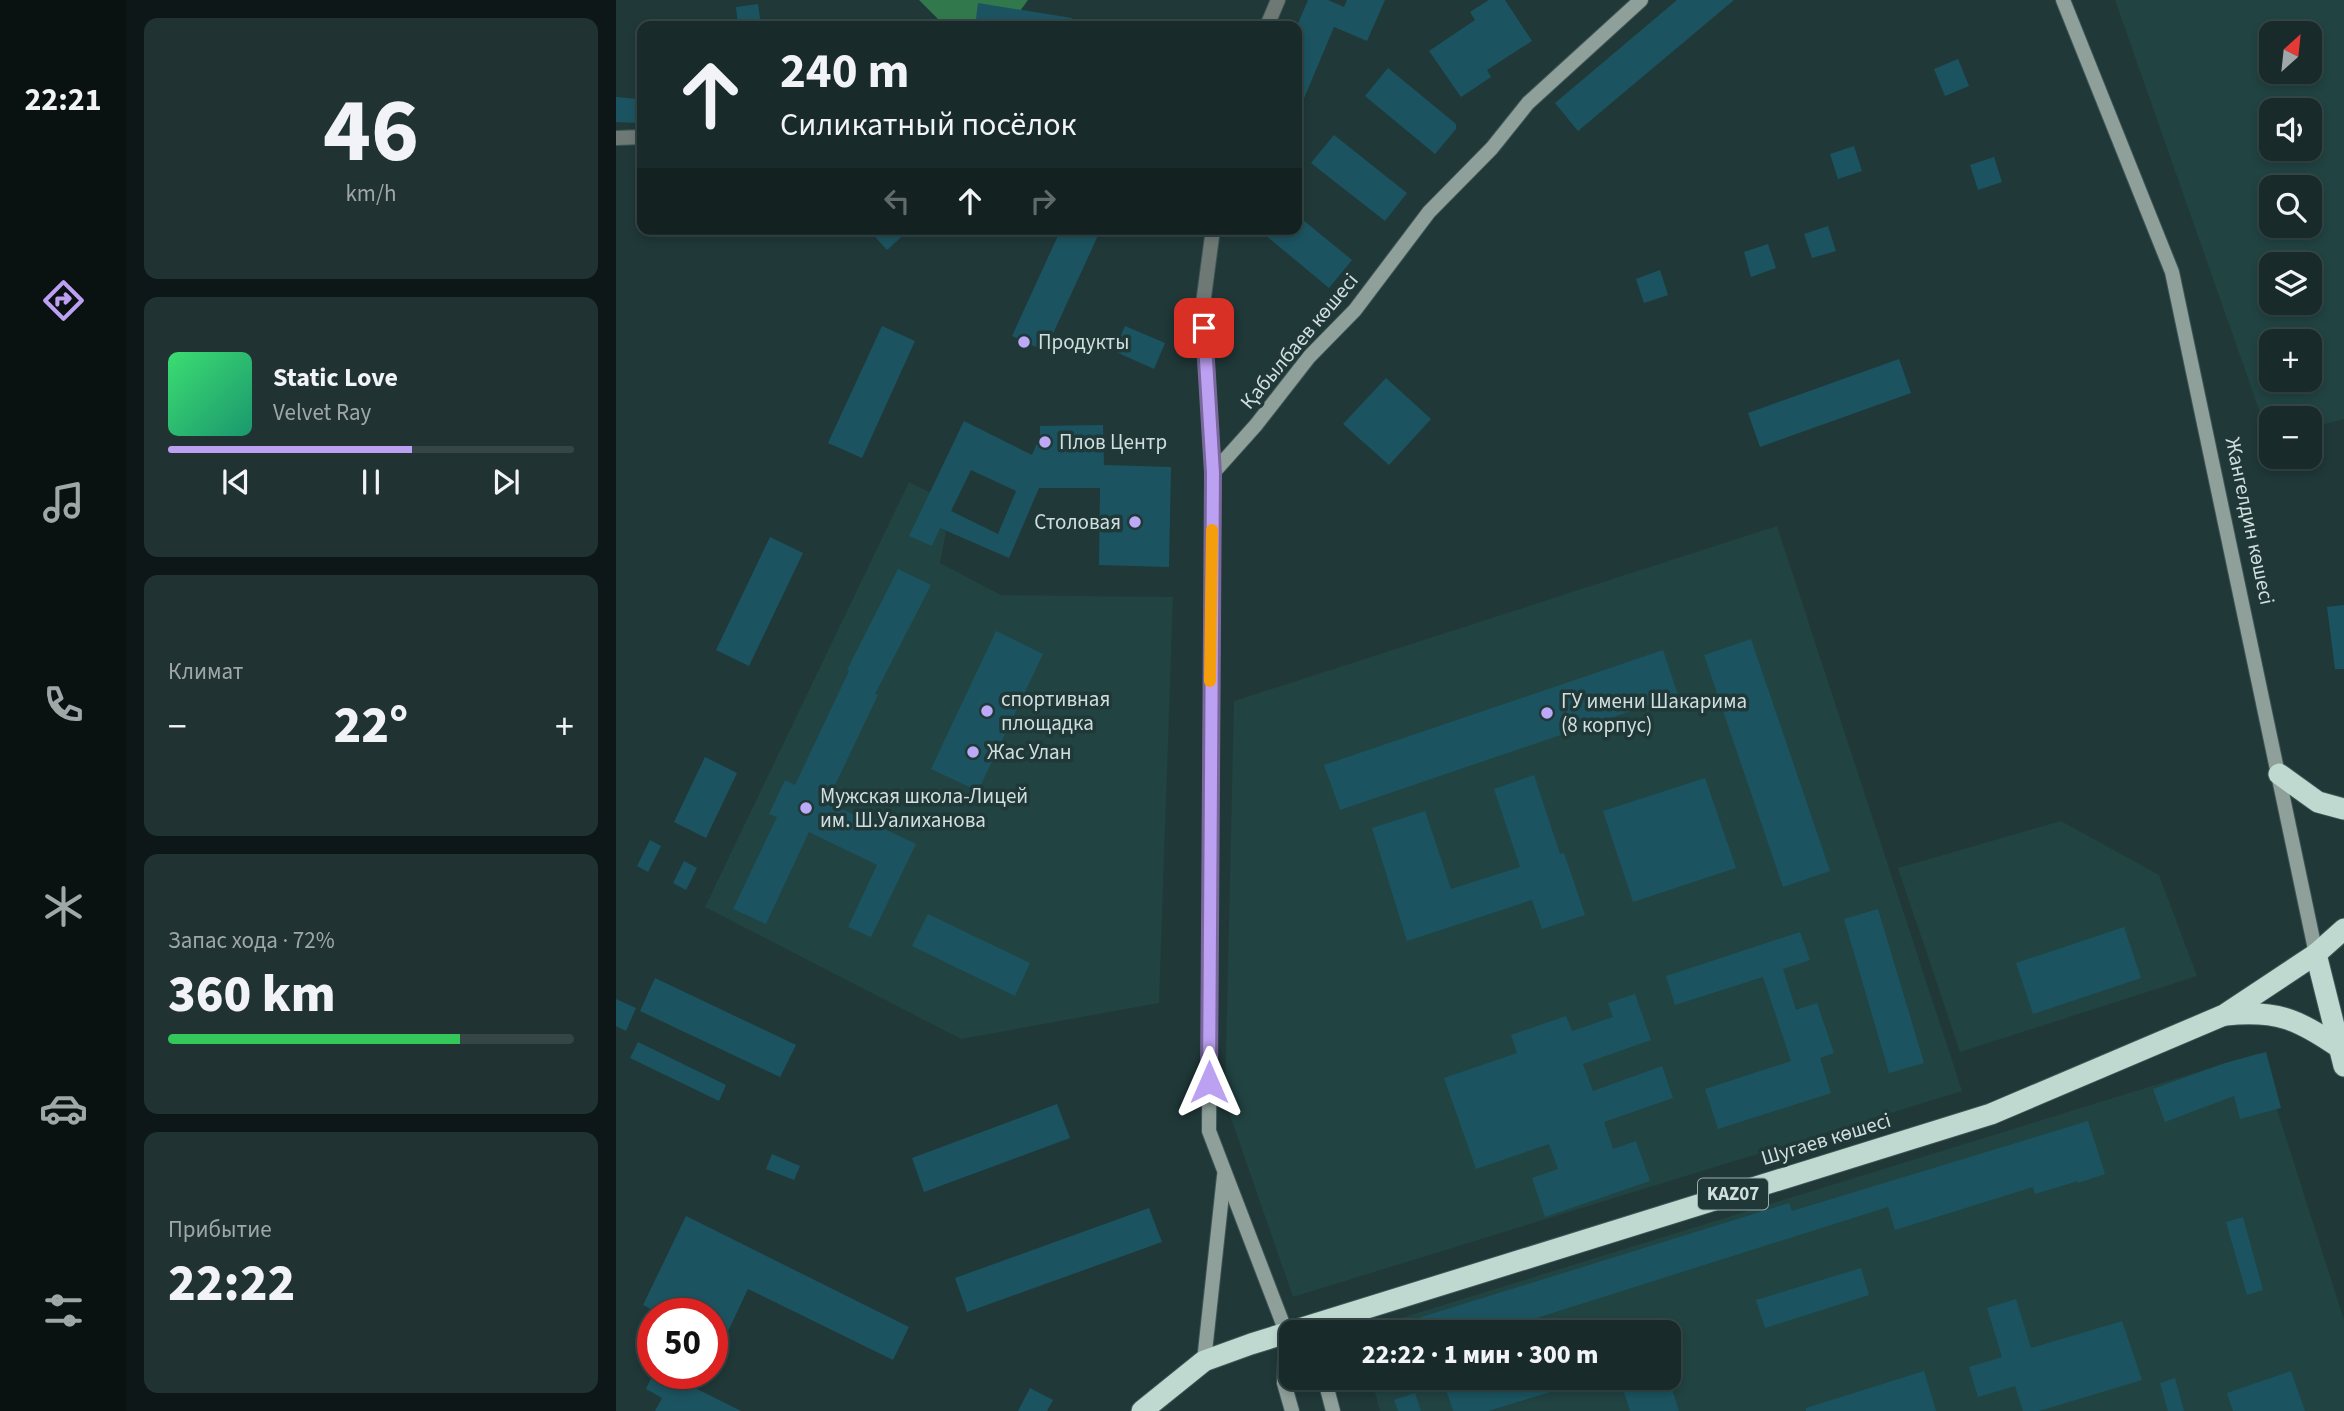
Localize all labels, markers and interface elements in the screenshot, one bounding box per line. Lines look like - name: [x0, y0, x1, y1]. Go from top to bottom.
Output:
- north arrow: [2259, 21, 2322, 84]
- map controls: [2259, 21, 2322, 469]
- text: 240 m: [780, 37, 909, 107]
- icon: ahead: [665, 49, 756, 140]
- text: 46: [323, 67, 419, 196]
- text: 22:21: [24, 77, 102, 123]
- button: sound: [2259, 98, 2322, 161]
- text: Силикатный посёлок: [780, 102, 1076, 148]
- button: search: [2259, 175, 2322, 238]
- text: km/h: [345, 177, 397, 210]
- icon: left: [878, 182, 916, 220]
- icon: ahead: [951, 182, 989, 220]
- icon: right: [1024, 182, 1062, 220]
- button: layers: [2259, 252, 2322, 315]
- street label: Қабылбаев көшесі: [1233, 266, 1365, 416]
- icon: directions: [39, 276, 88, 325]
- pin: [1174, 298, 1234, 358]
- icon: arrive: [1185, 309, 1223, 347]
- place label: Продукты: [1038, 327, 1129, 357]
- button: +: [2259, 329, 2322, 392]
- marker: Продукты: [1016, 334, 1032, 350]
- text: Static Love: [273, 359, 398, 396]
- text: Velvet Ray: [273, 396, 371, 429]
- button: −: [2259, 406, 2322, 469]
- place label: Плов Центр: [1059, 427, 1167, 457]
- marker: Плов Центр: [1037, 434, 1053, 450]
- street label: Жангелдин көшесі: [2218, 435, 2282, 607]
- icon: previous: [217, 463, 255, 501]
- icon: pause: [352, 463, 390, 501]
- icon: next: [487, 463, 525, 501]
- icon: music: [39, 478, 88, 527]
- place label: Столовая: [1034, 507, 1121, 537]
- marker: Столовая: [1127, 514, 1143, 530]
- text: Климат: [168, 655, 243, 688]
- icon: phone: [39, 680, 88, 729]
- place label: спортивная площадка: [1001, 684, 1110, 738]
- place label: ГУ имени Шакарима (8 корпус): [1561, 686, 1747, 740]
- text: 22°: [334, 689, 408, 763]
- text: −: [168, 700, 187, 754]
- text: +: [555, 700, 574, 754]
- marker: спортивная площадка: [979, 703, 995, 719]
- marker: ГУ имени Шакарима (8 корпус): [1539, 705, 1555, 721]
- place label: Жас Улан: [987, 737, 1071, 767]
- marker: Жас Улан: [965, 744, 981, 760]
- place label: Мужская школа-Лицей им. Ш.Уалиханова: [820, 781, 1028, 835]
- marker: Мужская школа-Лицей им. Ш.Уалиханова: [798, 800, 814, 816]
- icon: climate: [39, 882, 88, 931]
- text: Запас хода · 72%: [168, 924, 335, 957]
- text: 360 km: [168, 958, 336, 1032]
- position arrow: [1172, 1045, 1246, 1119]
- icon: car: [39, 1084, 88, 1133]
- street label: Шугаев көшесі: [1757, 1105, 1895, 1173]
- road number: KAZ07: [1698, 1178, 1768, 1210]
- text: Прибытие: [168, 1213, 272, 1246]
- text: 22:22: [168, 1247, 295, 1321]
- icon: filters: [39, 1286, 88, 1335]
- speed limit sign: 50: [637, 1298, 728, 1389]
- text: 22:22 · 1 мин · 300 m: [1362, 1336, 1598, 1373]

